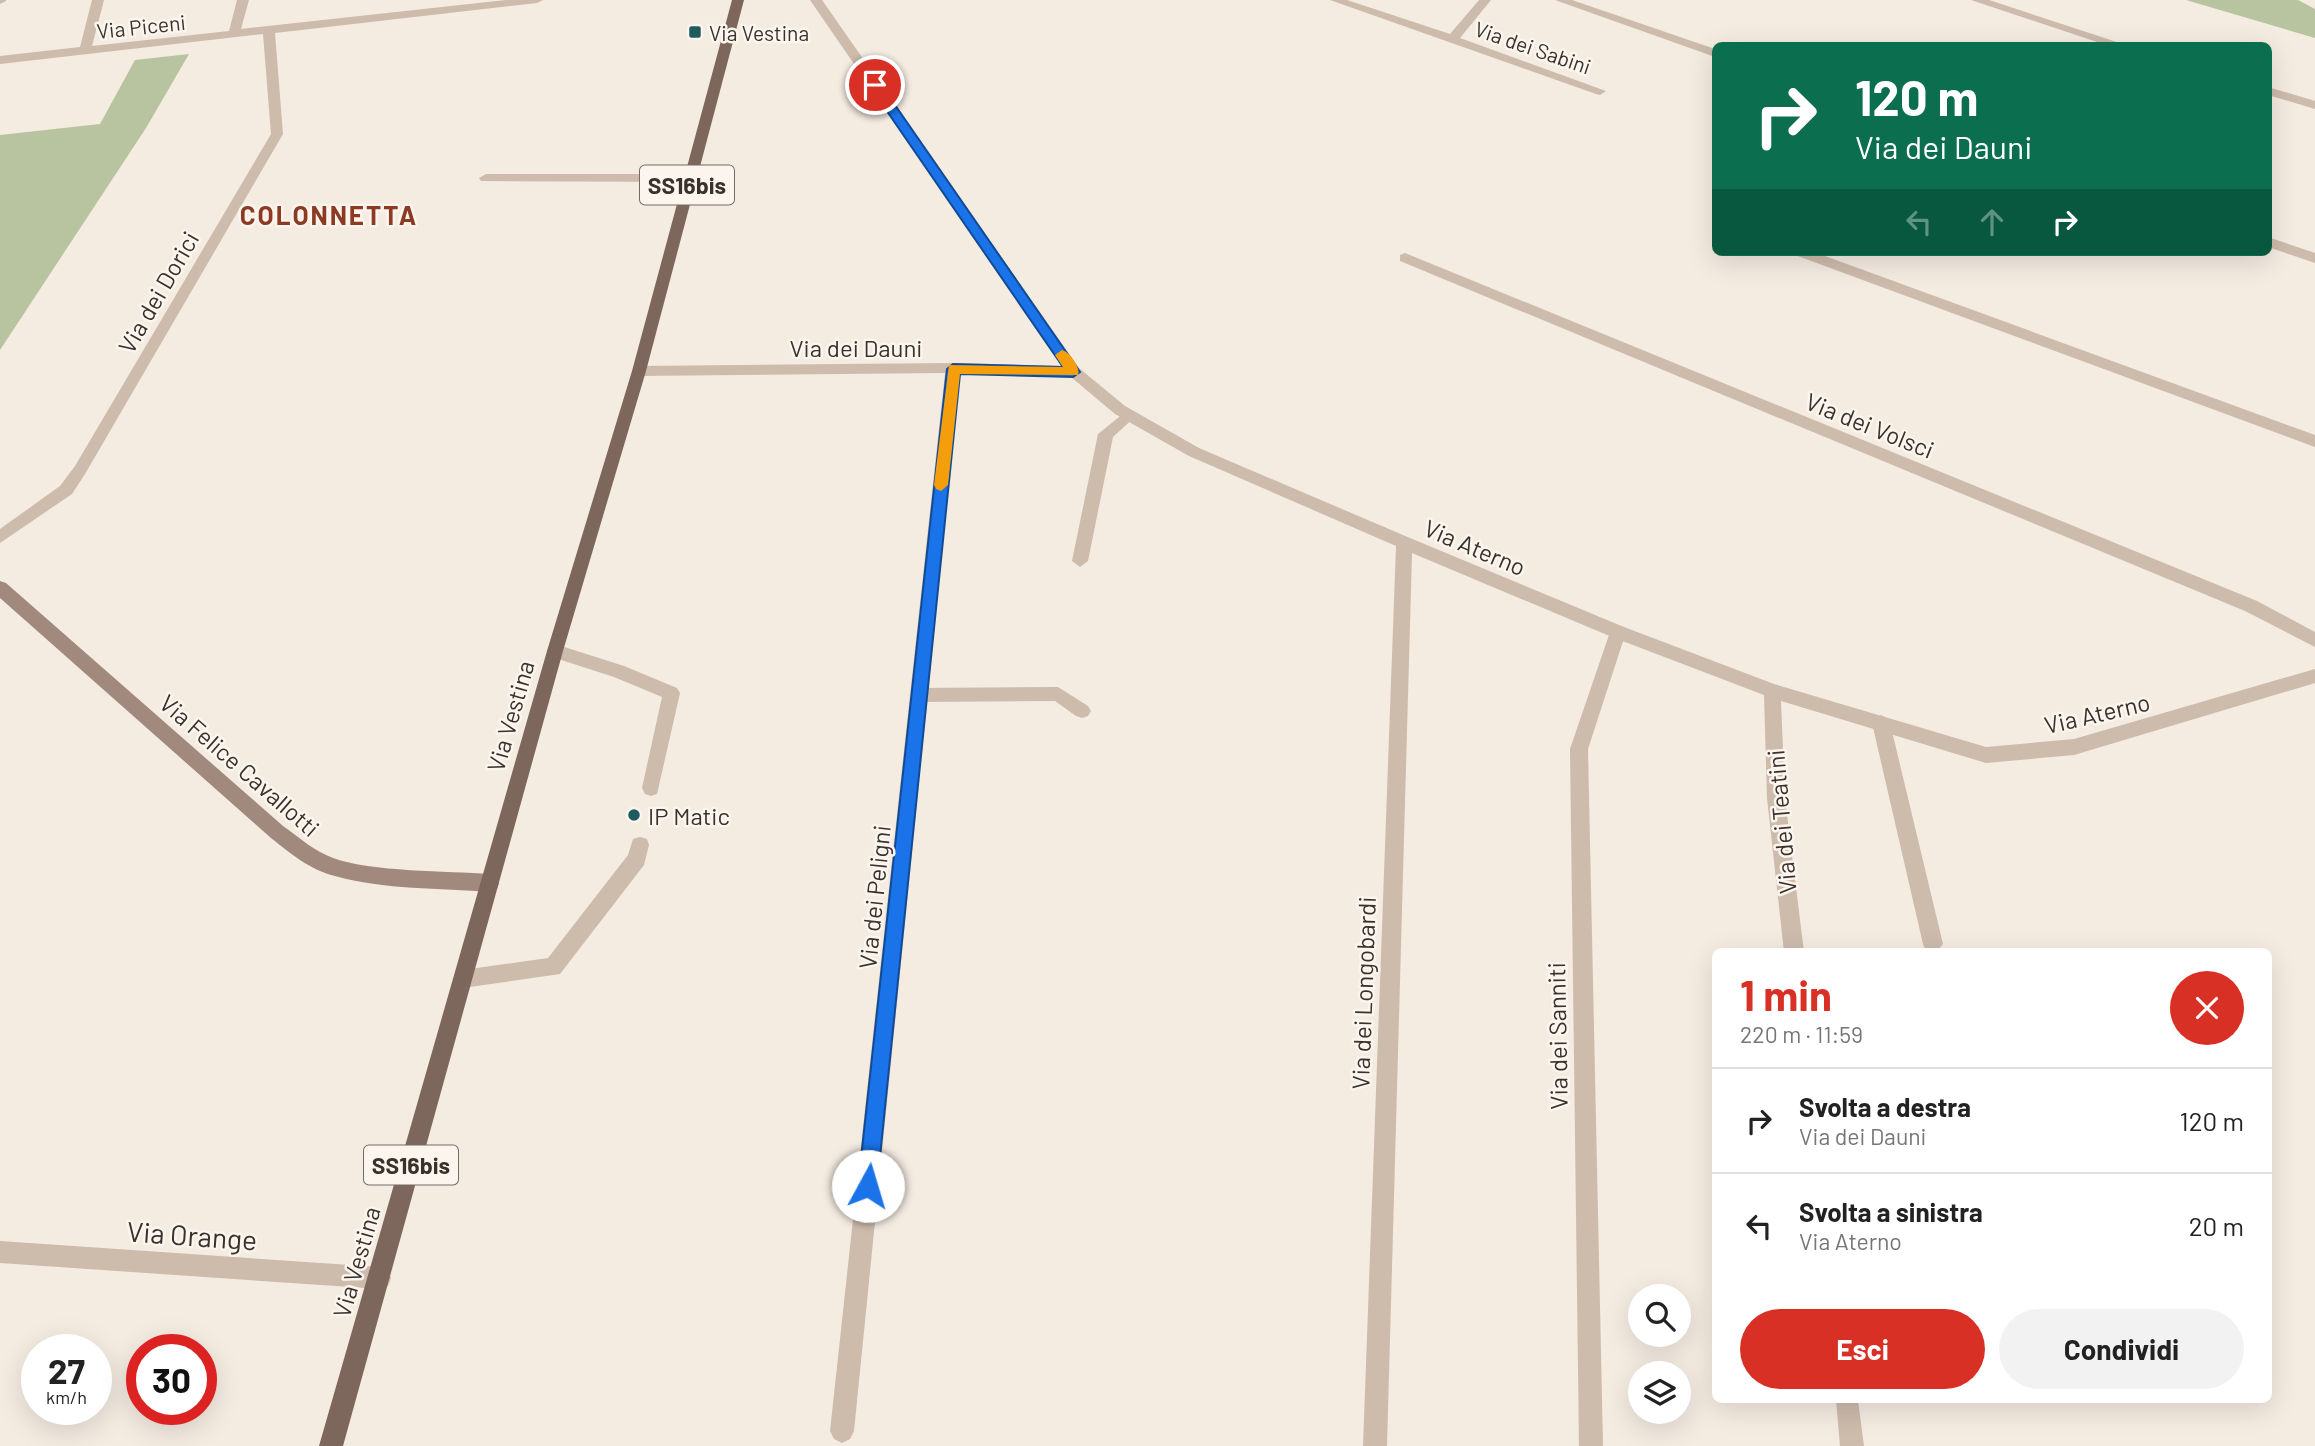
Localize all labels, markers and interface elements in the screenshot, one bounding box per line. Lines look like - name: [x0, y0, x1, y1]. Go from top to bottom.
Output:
- street label: Via Piceni: [95, 9, 187, 43]
- street label: Via dei Sabini: [1472, 15, 1594, 79]
- place label: Via Vestina: [709, 20, 809, 45]
- marker: Via Vestina: [687, 24, 703, 40]
- pin: [845, 55, 905, 115]
- icon: arrive: [856, 66, 894, 104]
- text: 120 m: [1855, 67, 1978, 126]
- icon: right: [1740, 70, 1831, 161]
- text: Via dei Dauni: [1855, 127, 2032, 165]
- road number: SS16bis: [640, 166, 734, 204]
- district label: COLONNETTA: [240, 199, 418, 230]
- icon: left: [1900, 203, 1938, 241]
- icon: ahead: [1973, 203, 2011, 241]
- icon: right: [2046, 203, 2084, 241]
- street label: Via dei Dorici: [112, 226, 204, 358]
- street label: Via dei Dauni: [789, 333, 923, 362]
- street label: Via dei Volsci: [1802, 386, 1938, 464]
- street label: Via Aterno: [1420, 513, 1530, 581]
- street label: Via Vestina: [480, 657, 540, 775]
- street label: Via Aterno: [2041, 687, 2153, 739]
- street label: Via Felice Cavallotti: [154, 688, 326, 842]
- street label: Via dei Teatini: [1760, 749, 1802, 895]
- place label: IP Matic: [648, 801, 730, 830]
- marker: IP Matic: [626, 807, 642, 823]
- street label: Via dei Peligni: [852, 824, 896, 970]
- street label: Via dei Longobardi: [1345, 896, 1381, 1090]
- street label: Via dei Sanniti: [1541, 962, 1573, 1110]
- text: 1 min: [1740, 969, 1832, 1019]
- button: close: [2170, 971, 2244, 1045]
- text: 220 m · 11:59: [1740, 1020, 1863, 1048]
- text: Svolta a destra: [1799, 1091, 1971, 1122]
- icon: right: [1740, 1102, 1778, 1140]
- text: 120 m: [2180, 1105, 2244, 1136]
- text: Via dei Dauni: [1799, 1122, 1926, 1150]
- road number: SS16bis: [364, 1146, 458, 1184]
- position arrow: [831, 1149, 905, 1223]
- text: Svolta a sinistra: [1799, 1196, 1983, 1227]
- street label: Via Vestina: [326, 1203, 386, 1321]
- icon: left: [1740, 1207, 1778, 1245]
- text: 20 m: [2189, 1210, 2244, 1241]
- street label: Via Orange: [126, 1213, 258, 1257]
- text: Via Aterno: [1799, 1227, 1902, 1255]
- map controls: [1628, 1284, 1691, 1424]
- button: search: [1628, 1284, 1691, 1347]
- button: Esci: [1740, 1309, 1985, 1389]
- button: Condividi: [1999, 1309, 2244, 1389]
- speed limit sign: 30: [126, 1334, 217, 1425]
- text: 27: [48, 1349, 85, 1391]
- button: layers: [1628, 1361, 1691, 1424]
- text: km/h: [46, 1386, 87, 1408]

